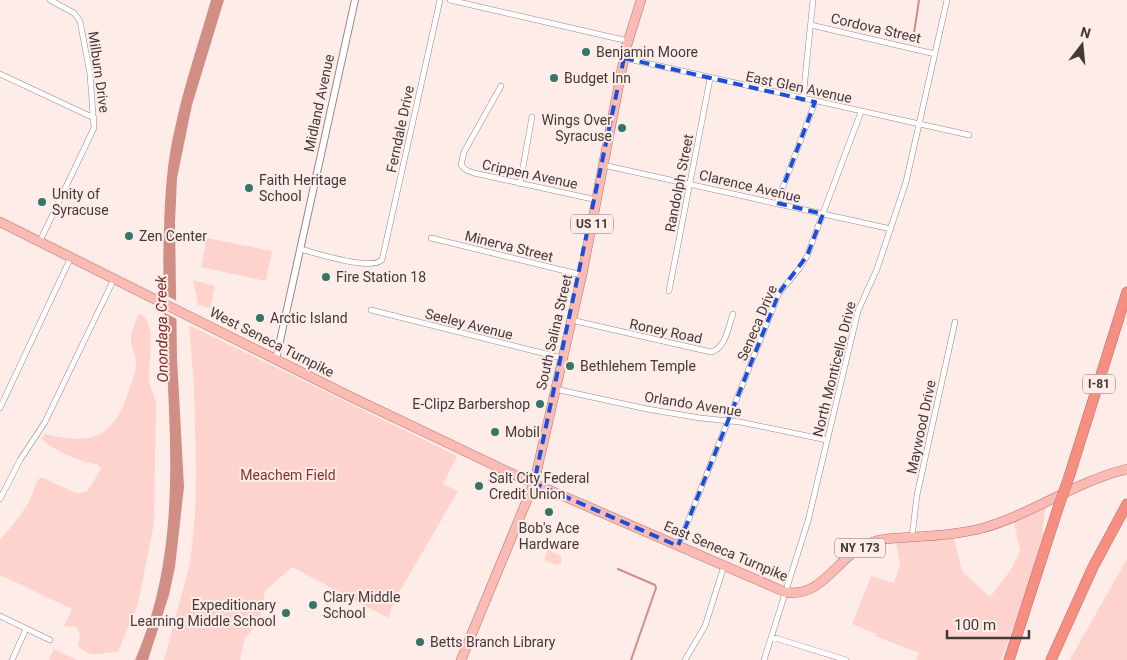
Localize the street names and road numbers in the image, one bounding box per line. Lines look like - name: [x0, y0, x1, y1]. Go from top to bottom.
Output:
- street label: Cordova Street: [829, 10, 923, 46]
- street label: Milburn Drive: [85, 30, 113, 114]
- street label: Midland Avenue: [301, 53, 337, 153]
- street label: East Glen Avenue: [744, 68, 854, 106]
- street label: Ferndale Drive: [383, 84, 417, 174]
- street label: Randolph Street: [662, 132, 696, 233]
- street label: Crippen Avenue: [481, 156, 579, 192]
- street label: Clarence Avenue: [698, 167, 802, 205]
- road number: US 11: [571, 214, 613, 233]
- street label: Minerva Street: [463, 227, 555, 265]
- street label: South Salina Street: [533, 272, 575, 391]
- street label: Seneca Drive: [734, 283, 780, 363]
- street label: North Monticello Drive: [809, 300, 859, 438]
- street label: West Seneca Turnpike: [207, 304, 337, 380]
- street label: Seeley Avenue: [424, 305, 514, 343]
- street label: Roney Road: [628, 315, 704, 347]
- road number: I-81: [1083, 374, 1115, 394]
- street label: Maywood Drive: [903, 379, 939, 475]
- street label: Orlando Avenue: [643, 388, 743, 420]
- street label: East Seneca Turnpike: [661, 518, 791, 584]
- road number: NY 173: [835, 538, 885, 558]

